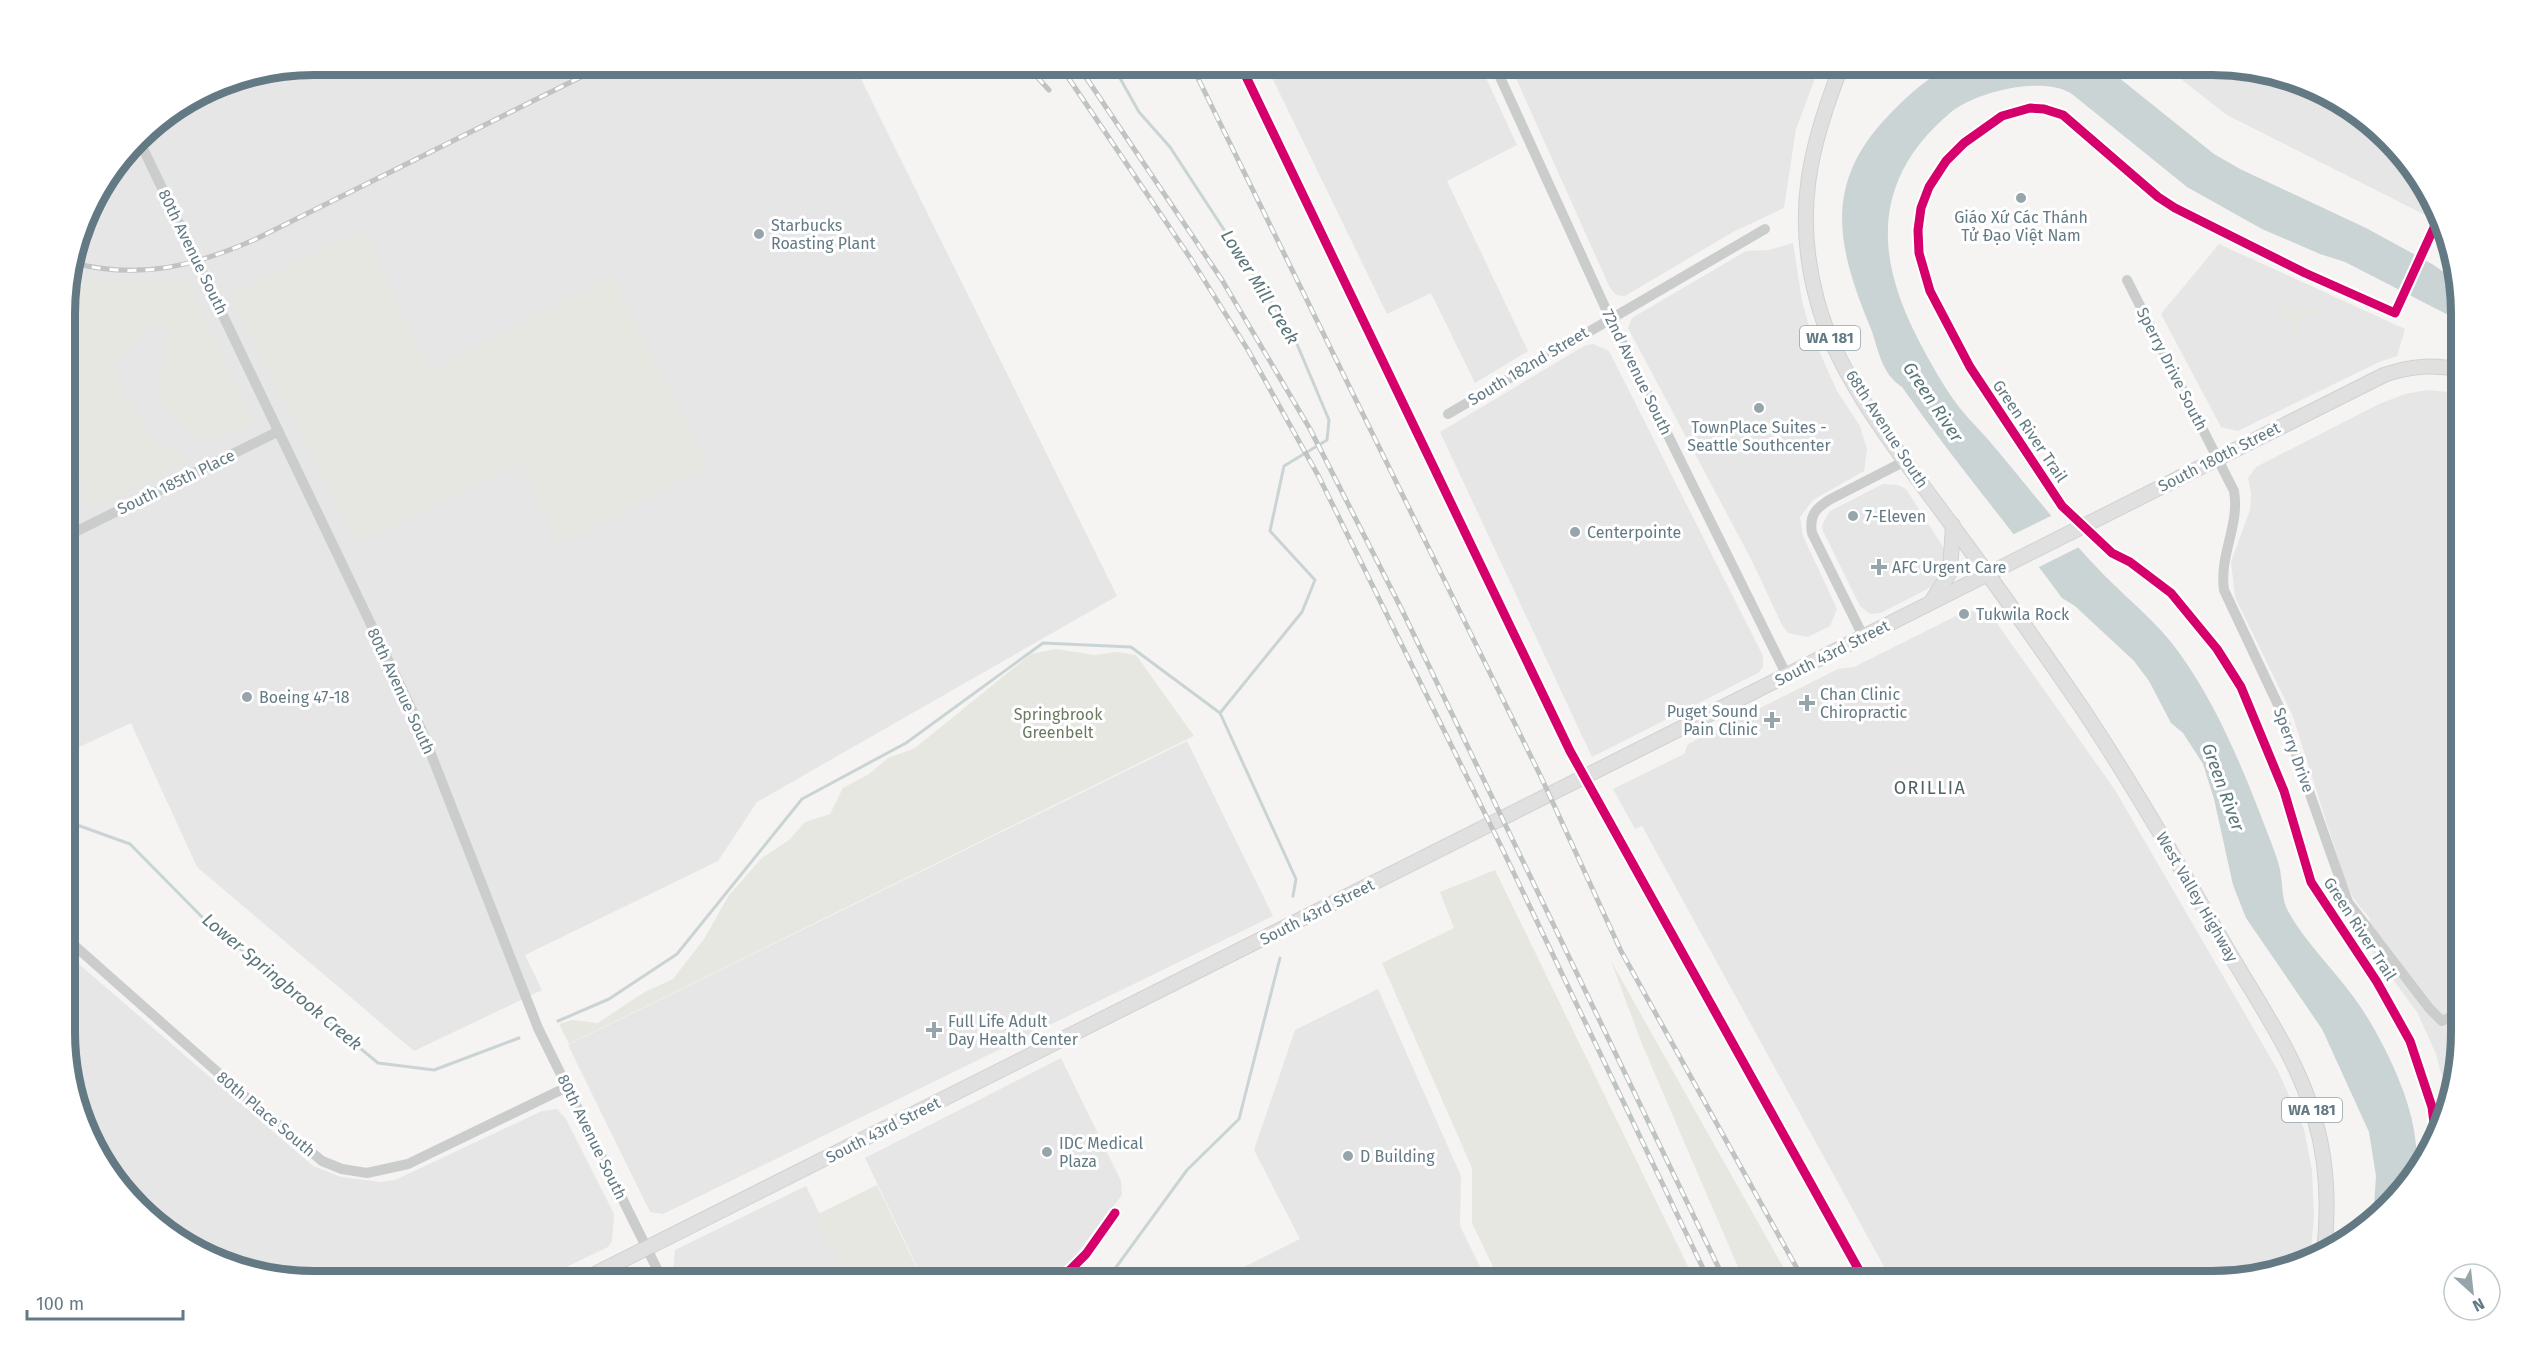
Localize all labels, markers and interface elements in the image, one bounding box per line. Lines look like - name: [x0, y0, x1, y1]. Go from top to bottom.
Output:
- street label: 80th Avenue South: [154, 186, 232, 318]
- marker: Giáo Xứ Các Thánh Tử Đạo Việt Nam: [2014, 191, 2028, 205]
- place label: Giáo Xứ Các Thánh Tử Đạo Việt Nam: [1954, 208, 2088, 245]
- place label: Starbucks Roasting Plant: [771, 216, 876, 253]
- water label: Lower Mill Creek: [1216, 226, 1304, 348]
- marker: Starbucks Roasting Plant: [752, 227, 766, 241]
- street label: Sperry Drive South: [2133, 304, 2211, 434]
- street label: 72nd Avenue South: [1598, 306, 1676, 438]
- street label: South 182nd Street: [1464, 322, 1592, 409]
- road number: WA 181: [1800, 326, 1860, 350]
- water label: Green River: [1898, 358, 1968, 447]
- street label: 68th Avenue South: [1842, 367, 1932, 491]
- street label: Green River Trail: [1989, 376, 2071, 486]
- marker: TownPlace Suites - Seattle Southcenter: [1752, 401, 1766, 415]
- place label: TownPlace Suites - Seattle Southcenter: [1687, 418, 1831, 455]
- street label: South 180th Street: [2155, 418, 2283, 496]
- street label: South 185th Place: [114, 445, 238, 519]
- place label: 7-Eleven: [1865, 507, 1926, 526]
- marker: 7-Eleven: [1846, 509, 1860, 523]
- place label: Centerpointe: [1587, 523, 1681, 542]
- marker: Centerpointe: [1568, 525, 1582, 539]
- marker: AFC Urgent Care: [1870, 558, 1888, 576]
- place label: AFC Urgent Care: [1892, 558, 2007, 577]
- place label: Tukwila Rock: [1976, 605, 2070, 624]
- marker: Tukwila Rock: [1957, 607, 1971, 621]
- street label: South 43rd Street: [1772, 616, 1893, 690]
- street label: 80th Avenue South: [363, 625, 439, 757]
- place label: Chan Clinic Chiropractic: [1820, 685, 1907, 722]
- place label: Boeing 47-18: [259, 688, 350, 707]
- marker: Boeing 47-18: [240, 690, 254, 704]
- marker: Chan Clinic Chiropractic: [1798, 694, 1816, 712]
- place label: Puget Sound Pain Clinic: [1667, 702, 1758, 739]
- park label: Springbrook Greenbelt: [1014, 705, 1103, 742]
- street label: Sperry Drive: [2270, 705, 2318, 795]
- marker: Puget Sound Pain Clinic: [1763, 711, 1781, 729]
- water label: Green River: [2197, 740, 2249, 835]
- district label: ORILLIA: [1894, 777, 1966, 799]
- street label: West Valley Highway: [2152, 829, 2242, 965]
- street label: Green River Trail: [2320, 874, 2401, 984]
- street label: South 43rd Street: [1257, 875, 1378, 949]
- water label: Lower Springbrook Creek: [198, 909, 366, 1055]
- place label: Full Life Adult Day Health Center: [948, 1012, 1079, 1049]
- marker: Full Life Adult Day Health Center: [925, 1021, 943, 1039]
- street label: 80th Place South: [213, 1067, 319, 1161]
- street label: 80th Avenue South: [553, 1071, 631, 1203]
- street label: South 43rd Street: [823, 1093, 944, 1167]
- road number: WA 181: [2282, 1098, 2342, 1122]
- place label: IDC Medical Plaza: [1059, 1134, 1144, 1171]
- marker: IDC Medical Plaza: [1040, 1145, 1054, 1159]
- place label: D Building: [1360, 1147, 1435, 1166]
- marker: D Building: [1341, 1149, 1355, 1163]
- north arrow: [2442, 1262, 2502, 1322]
- scale bar: [27, 1283, 183, 1321]
- text: 100 m: [36, 1293, 84, 1315]
- text: N: [2470, 1294, 2488, 1316]

